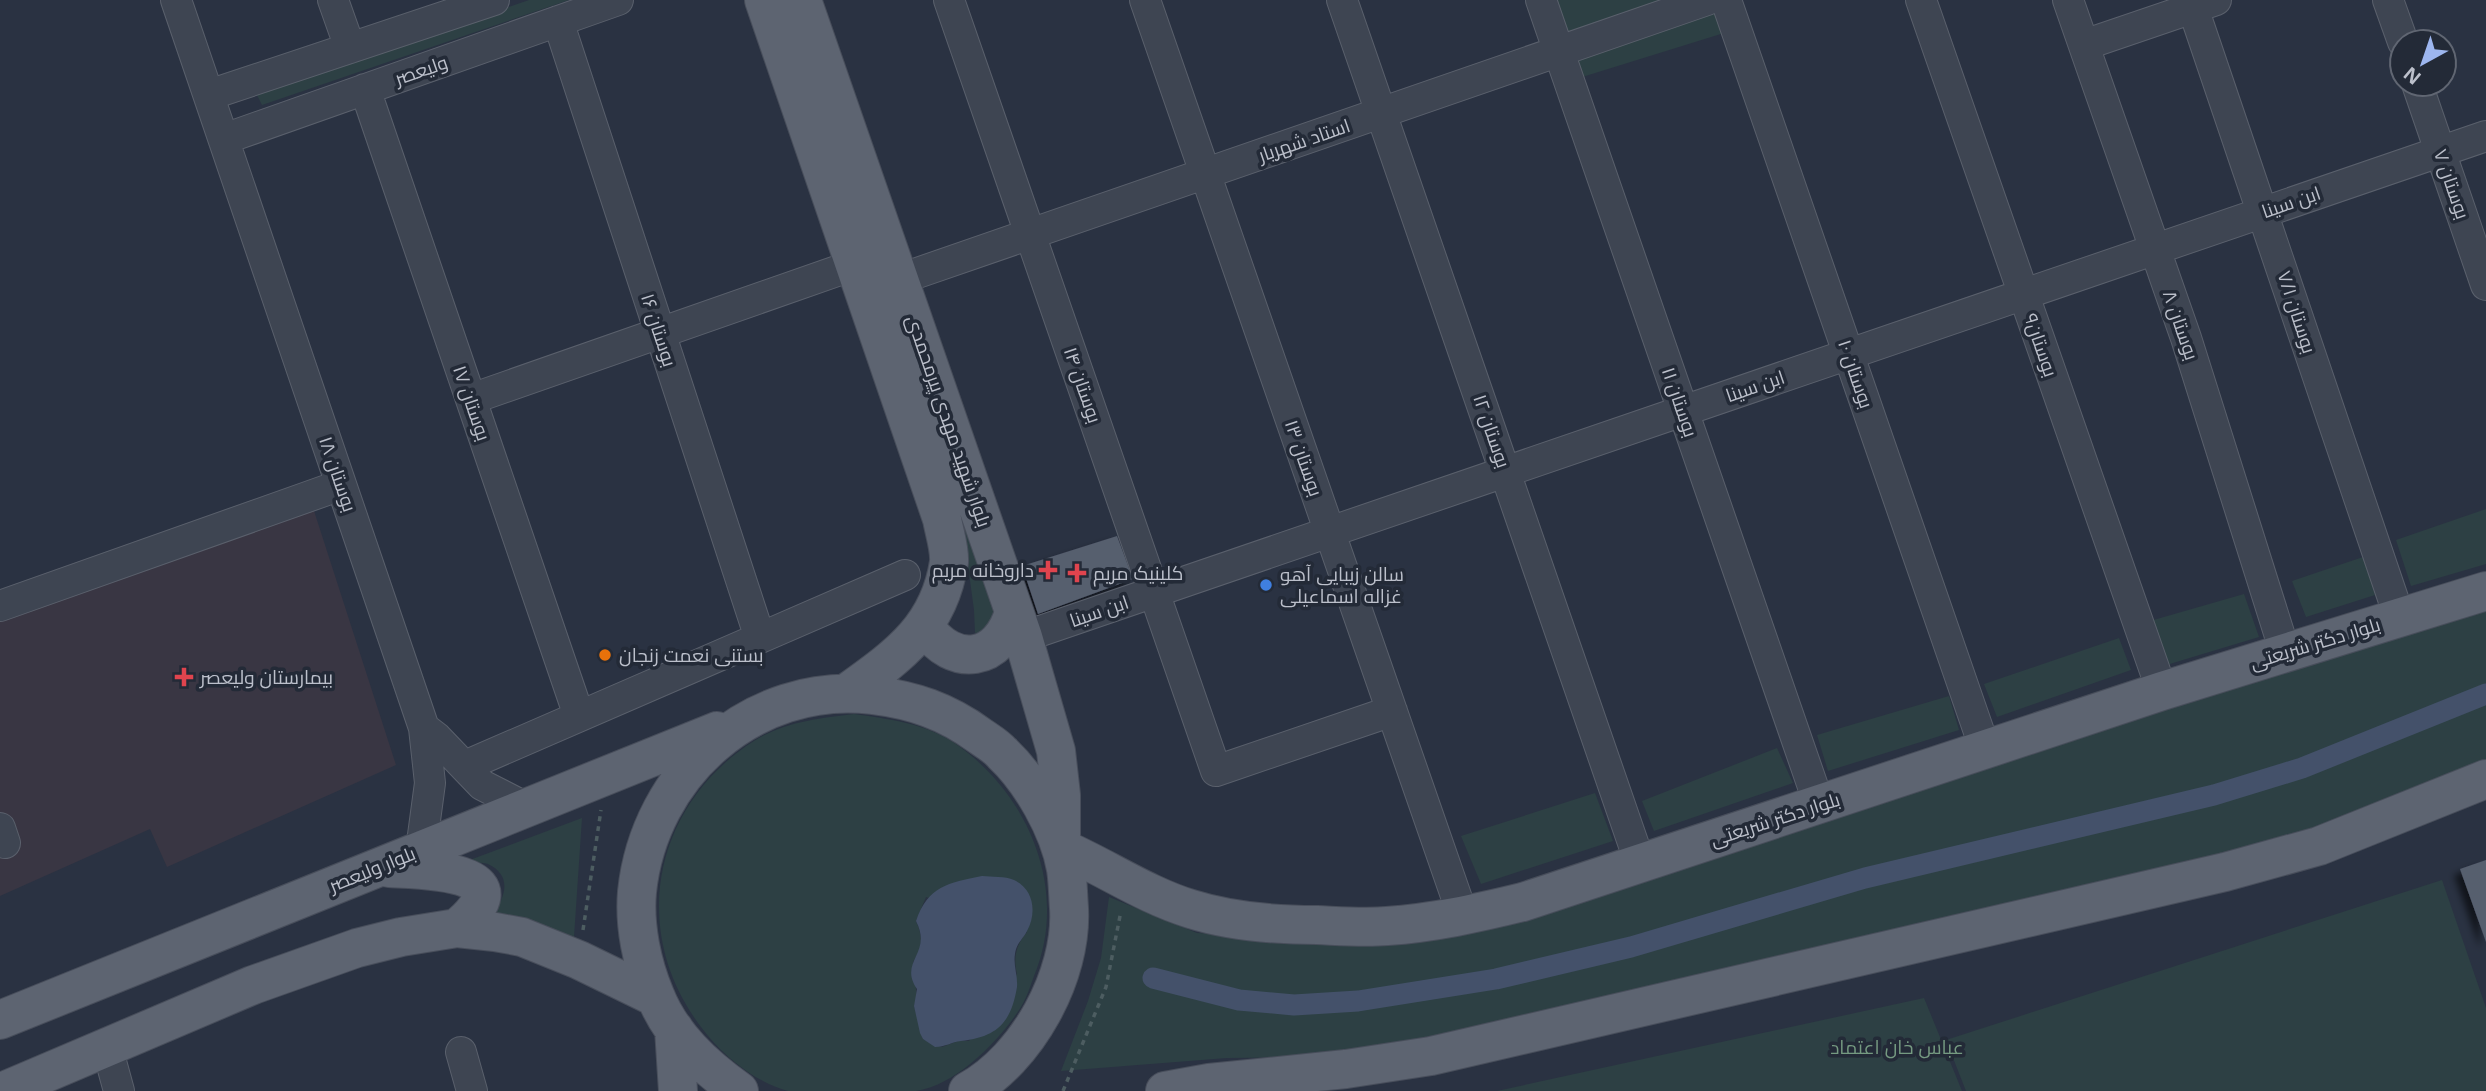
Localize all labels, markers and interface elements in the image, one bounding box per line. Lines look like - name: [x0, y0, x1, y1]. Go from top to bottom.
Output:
- north arrow: [2388, 28, 2458, 98]
- street label: ولیعصر: [390, 49, 451, 91]
- text: N: [2398, 61, 2426, 91]
- street label: استاد شهریار: [1254, 112, 1354, 168]
- street label: بوستان ۷: [2428, 146, 2476, 222]
- street label: ابن سینا: [2258, 180, 2324, 224]
- street label: بوستان ۷/۱: [2271, 267, 2323, 357]
- street label: بوستان ۸: [2157, 287, 2205, 363]
- street label: بوستان ۱۶: [635, 290, 683, 370]
- street label: بوستان۹: [2018, 310, 2064, 380]
- street label: بلوار شهید مهدی پیرمحمدی: [900, 311, 998, 531]
- street label: بوستان ۱۰: [1832, 336, 1880, 412]
- street label: بوستان ۱۴: [1058, 343, 1108, 427]
- street label: بوستان ۱۷: [447, 362, 497, 444]
- street label: بوستان ۱۱: [1656, 364, 1704, 440]
- street label: ابن سینا: [1722, 364, 1788, 408]
- street label: بوستان ۱۲: [1467, 391, 1517, 471]
- street label: بوستان ۱۳: [1279, 416, 1329, 500]
- street label: بوستان ۱۸: [313, 433, 363, 515]
- place label: داروخانه مریم: [932, 557, 1034, 584]
- place label: کلینیک مریم: [1093, 560, 1183, 587]
- place label: سالن زیبایی آهو غزاله اسماعیلی: [1280, 561, 1404, 609]
- marker: داروخانه مریم: [1040, 562, 1056, 578]
- marker: کلینیک مریم: [1067, 563, 1087, 583]
- marker: سالن زیبایی آهو غزاله اسماعیلی: [1258, 577, 1274, 593]
- street label: ابن سینا: [1066, 589, 1132, 633]
- street label: بلوار دکتر شریعتی: [2247, 611, 2383, 675]
- place label: بستنی نعمت زنجان: [619, 642, 764, 668]
- marker: بستنی نعمت زنجان: [597, 647, 613, 663]
- place label: بیمارستان ولیعصر: [199, 664, 333, 690]
- marker: بیمارستان ولیعصر: [174, 667, 194, 687]
- street label: بلوار دکتر شریعتی: [1707, 786, 1843, 852]
- street label: بلوار ولیعصر: [324, 840, 419, 899]
- park label: عباس خان اعتماد: [1830, 1034, 1964, 1060]

